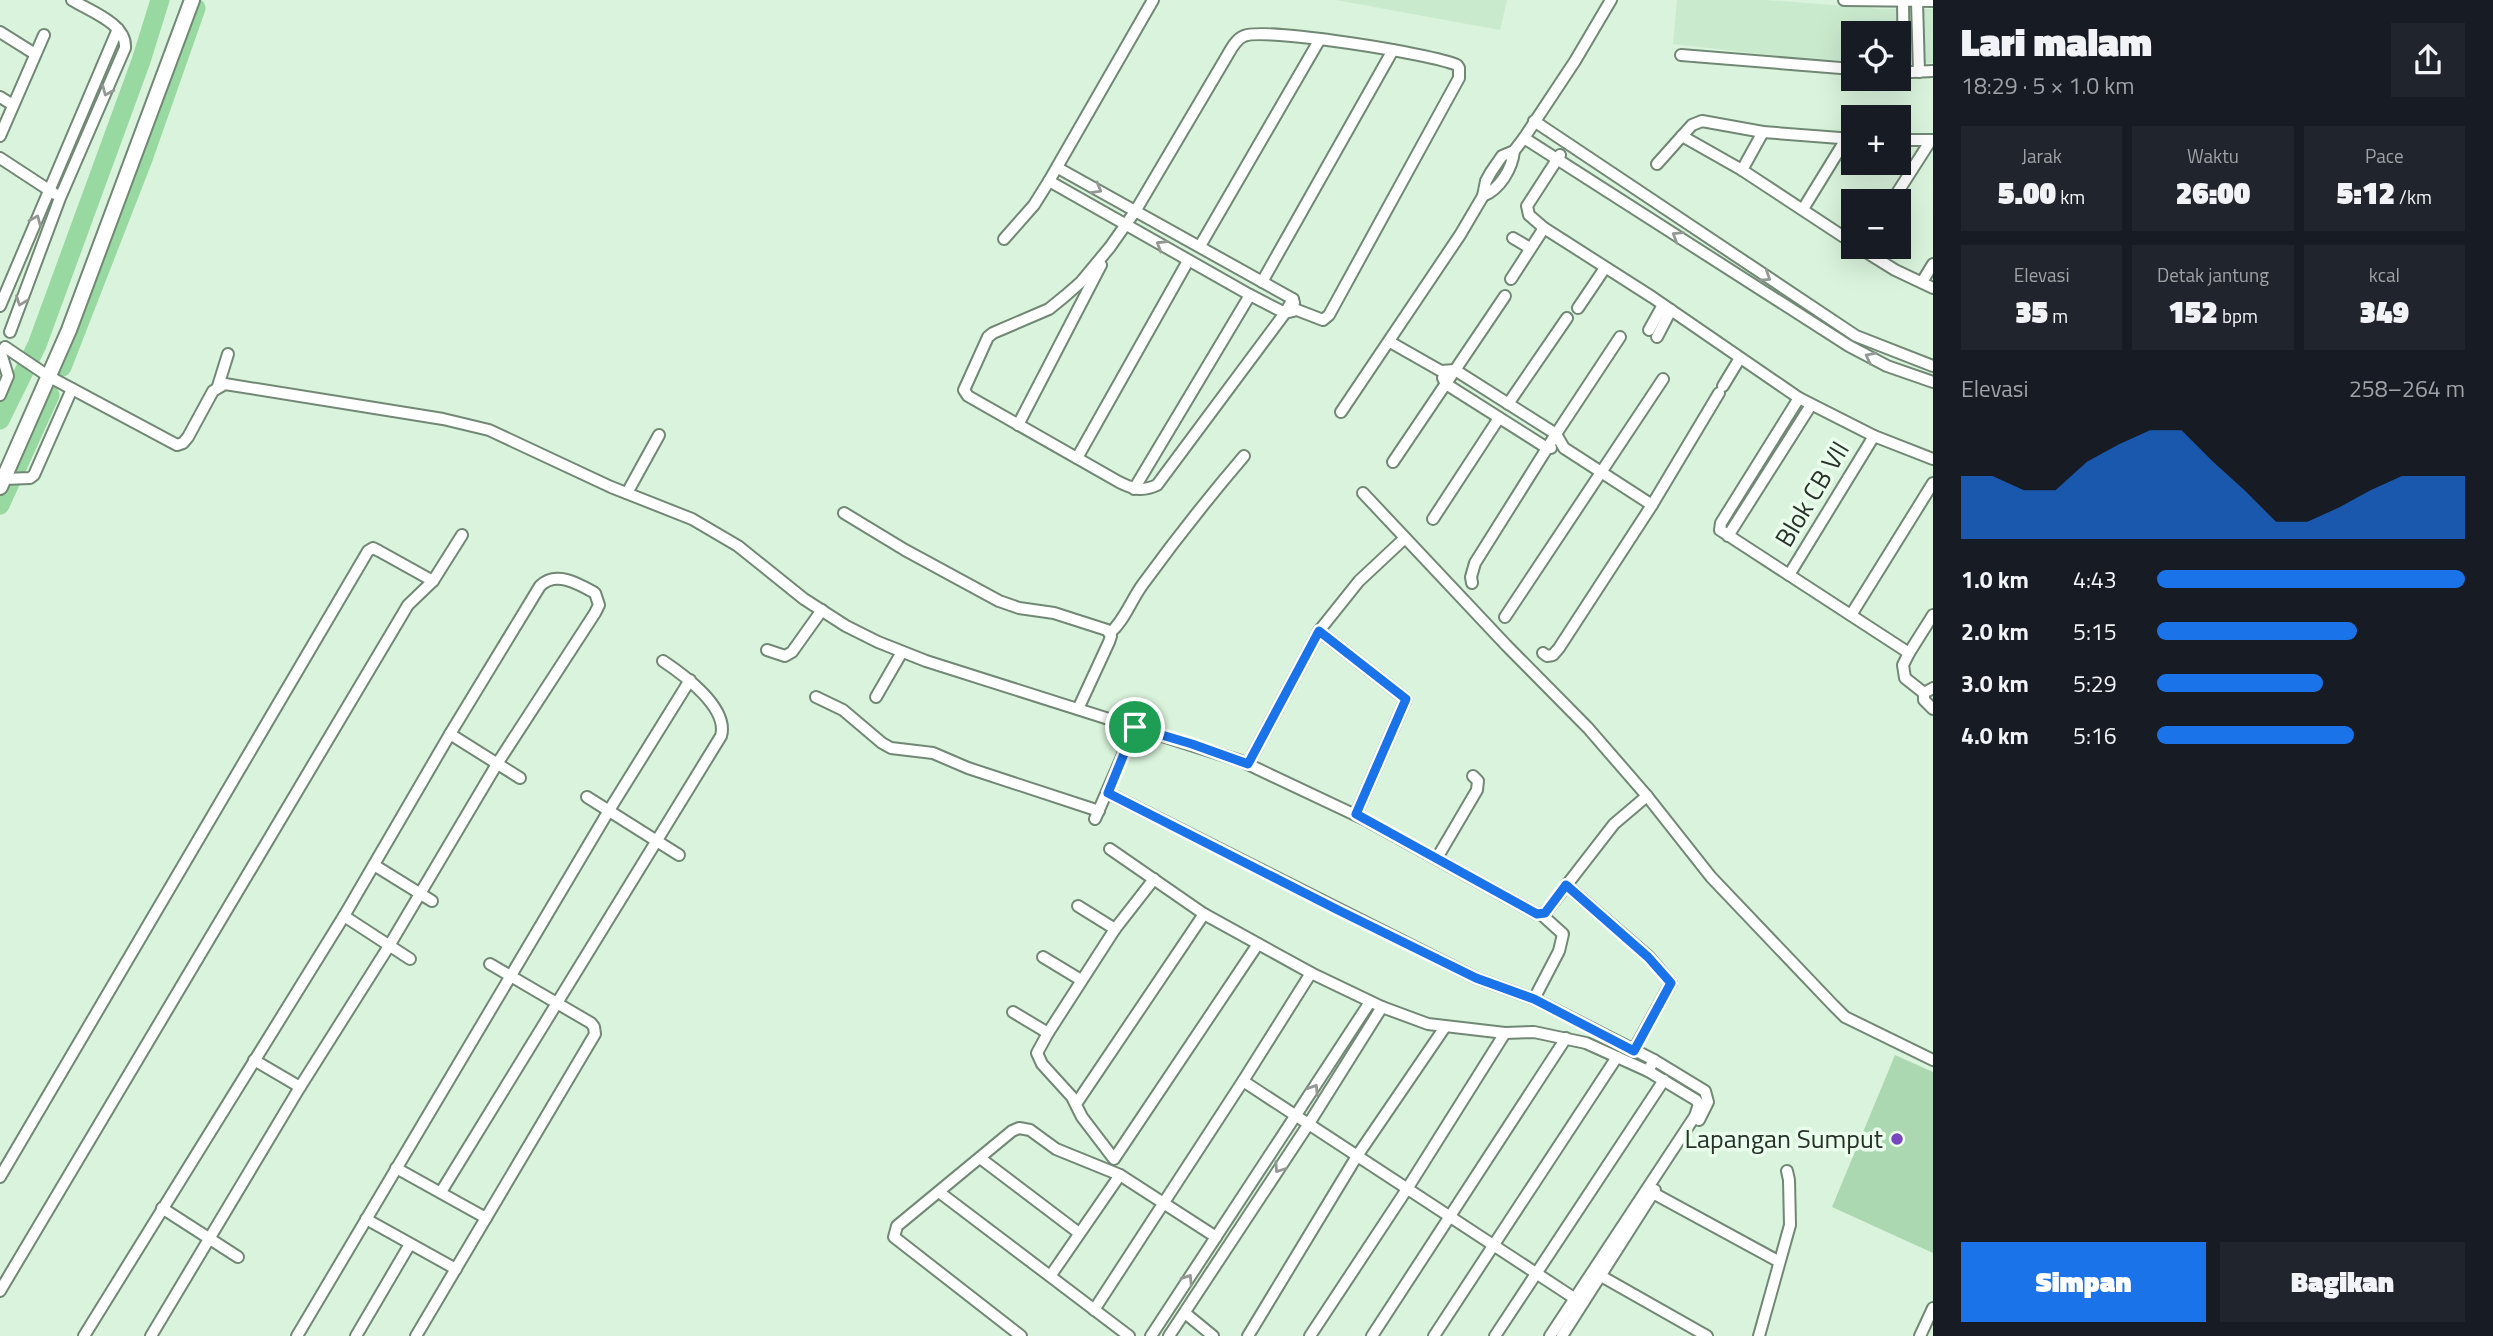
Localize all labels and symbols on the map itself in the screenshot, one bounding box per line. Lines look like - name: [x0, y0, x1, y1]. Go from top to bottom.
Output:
- one-way arrow: [101, 84, 115, 96]
- one-way arrow: [1089, 181, 1102, 194]
- one-way arrow: [28, 215, 42, 227]
- one-way arrow: [1671, 232, 1684, 245]
- one-way arrow: [1155, 240, 1168, 253]
- one-way arrow: [1759, 269, 1772, 282]
- one-way arrow: [15, 295, 29, 307]
- one-way arrow: [1864, 351, 1877, 365]
- street label: Blok CB VII: [1765, 433, 1859, 554]
- pin: [1105, 697, 1165, 757]
- one-way arrow: [1306, 1084, 1319, 1097]
- place label: Lapangan Sumput: [1684, 1119, 1883, 1158]
- marker: Lapangan Sumput: [1889, 1131, 1905, 1147]
- one-way arrow: [1275, 1160, 1288, 1173]
- one-way arrow: [1180, 1274, 1193, 1287]

